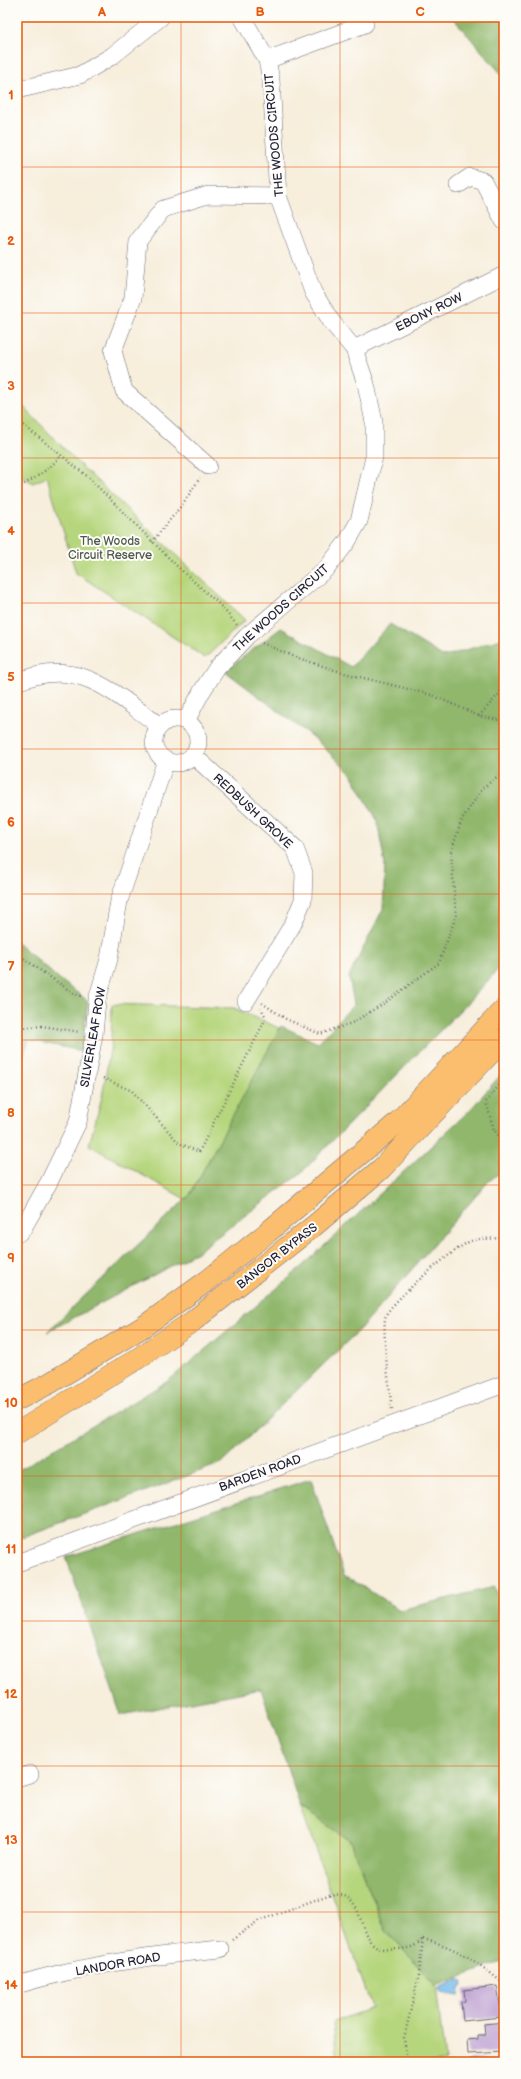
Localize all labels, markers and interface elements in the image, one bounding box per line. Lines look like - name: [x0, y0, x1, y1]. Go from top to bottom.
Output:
- text: A: [97, 4, 106, 20]
- text: B: [255, 4, 265, 20]
- text: C: [415, 4, 425, 20]
- street label: THE WOODS CIRCUIT: [262, 72, 287, 197]
- text: 1: [8, 87, 14, 103]
- text: 2: [7, 233, 15, 249]
- street label: EBONY ROW: [393, 290, 465, 335]
- text: 3: [7, 378, 15, 394]
- text: 4: [7, 523, 15, 539]
- park label: The Woods Circuit Reserve: [68, 534, 152, 563]
- street label: THE WOODS CIRCUIT: [230, 561, 333, 655]
- text: 5: [7, 669, 15, 685]
- street label: REDBUSH GROVE: [210, 771, 296, 852]
- text: 6: [7, 814, 15, 830]
- text: 7: [7, 959, 15, 975]
- street label: SILVERLEAF ROW: [77, 986, 110, 1088]
- text: 8: [7, 1105, 15, 1121]
- street label: BANGOR BYPASS: [234, 1220, 321, 1293]
- text: 9: [7, 1250, 15, 1266]
- text: 10: [4, 1395, 18, 1411]
- street label: BARDEN ROAD: [217, 1452, 304, 1495]
- text: 11: [6, 1541, 16, 1557]
- text: 12: [4, 1686, 18, 1702]
- text: 13: [4, 1832, 18, 1848]
- street label: LANDOR ROAD: [74, 1950, 162, 1979]
- text: 14: [4, 1977, 18, 1993]

